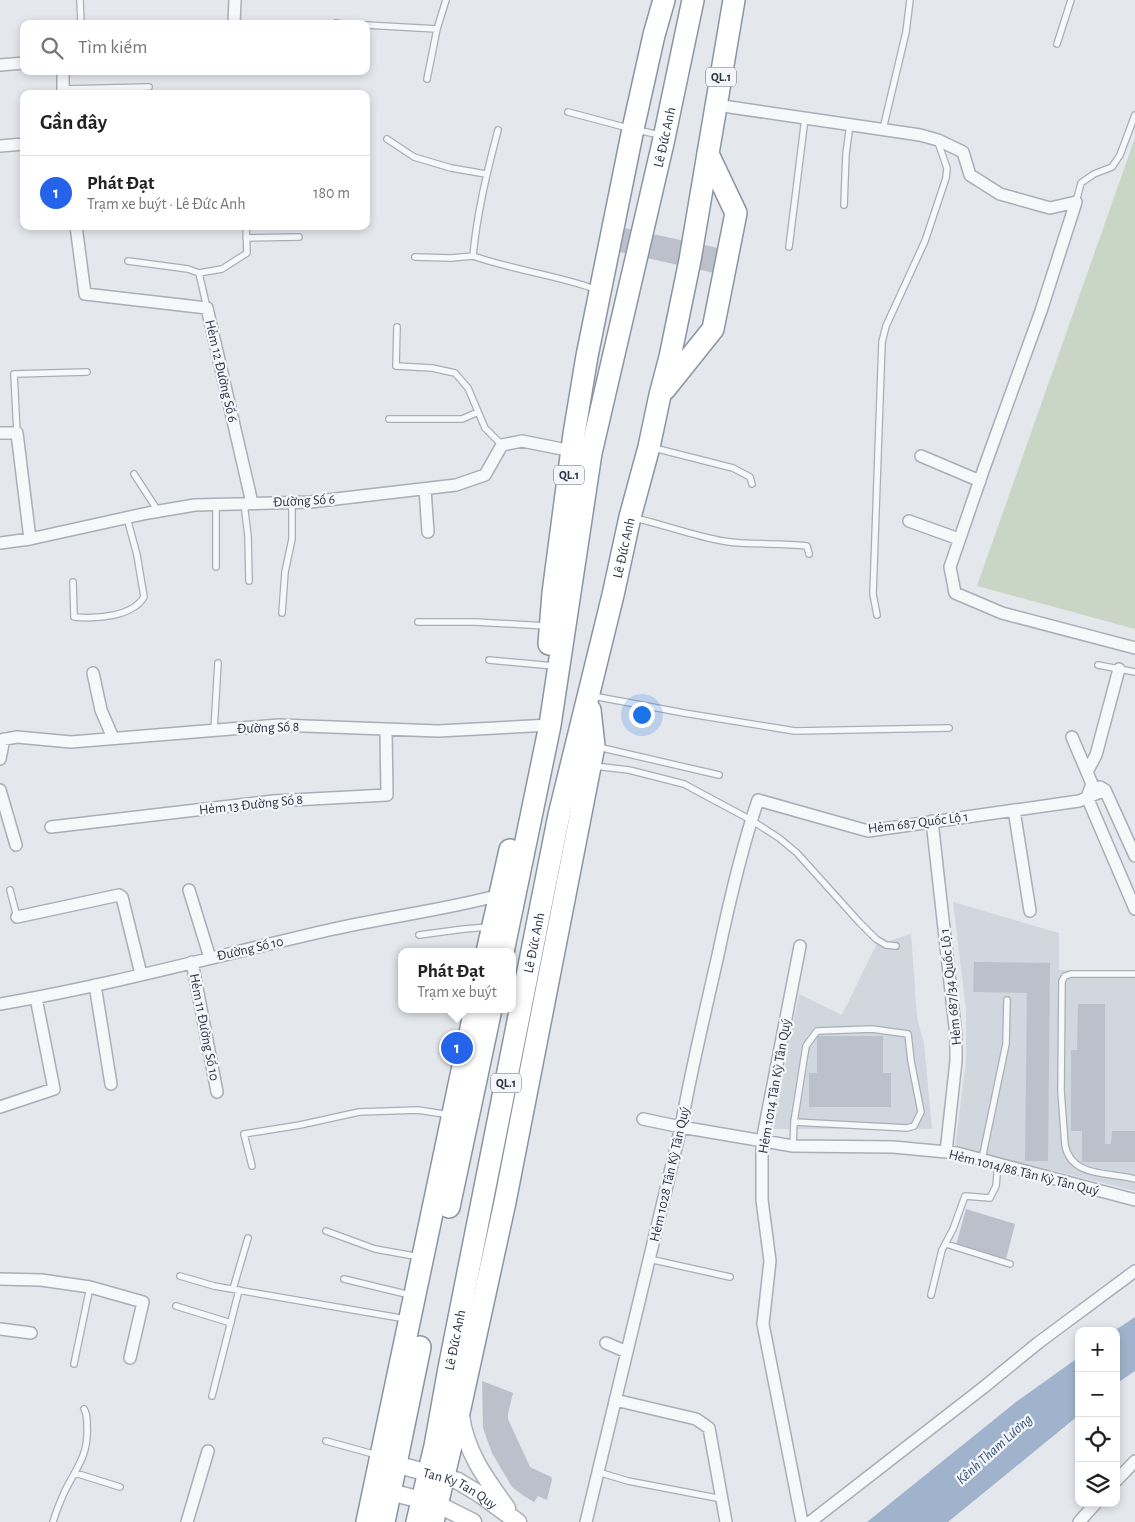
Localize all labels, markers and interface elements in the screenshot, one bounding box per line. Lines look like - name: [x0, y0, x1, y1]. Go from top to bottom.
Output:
- search box: [20, 20, 370, 75]
- icon: search: [38, 34, 66, 62]
- text: Tìm kiếm: [78, 38, 147, 57]
- road number: QL.1: [706, 68, 736, 86]
- street label: Lê Đức Anh: [652, 106, 678, 169]
- text: Gần đây: [40, 112, 107, 133]
- text: Phát Đạt: [87, 174, 154, 193]
- text: 1: [53, 185, 59, 201]
- text: 180 m: [313, 185, 350, 201]
- text: Trạm xe buýt · Lê Đức Anh: [87, 196, 246, 212]
- street label: Hẻm 12 Đường Số 6: [202, 318, 241, 424]
- road number: QL.1: [554, 466, 584, 484]
- street label: Đường Số 6: [273, 491, 335, 510]
- street label: Lê Đức Anh: [611, 517, 638, 580]
- your location: [629, 702, 655, 728]
- street label: Đường Số 8: [237, 719, 299, 736]
- street label: Hẻm 13 Đường Số 8: [198, 792, 304, 817]
- street label: Hẻm 687 Quốc Lộ 1: [867, 809, 969, 836]
- street label: Lê Đức Anh: [522, 911, 547, 974]
- street label: Hẻm 687/34 Quốc Lộ 1: [937, 928, 964, 1046]
- street label: Đường Số 10: [215, 934, 285, 963]
- popup: [398, 948, 516, 1013]
- text: Phát Đạt: [417, 962, 485, 981]
- street label: Hẻm 11 Đường Số 10: [187, 972, 222, 1082]
- text: Trạm xe buýt: [417, 984, 497, 1000]
- street label: Hẻm 1014 Tân Kỳ Tân Quý: [756, 1018, 794, 1155]
- pin: 1: [441, 1029, 473, 1067]
- road number: QL.1: [491, 1074, 521, 1092]
- street label: Hẻm 1028 Tân Kỳ Tân Quý: [648, 1105, 692, 1243]
- street label: Hẻm 1014/88 Tân Kỳ Tân Quý: [947, 1148, 1100, 1198]
- street label: Lê Đức Anh: [443, 1309, 468, 1372]
- map controls: [1075, 1327, 1120, 1507]
- button: +: [1075, 1327, 1120, 1372]
- button: −: [1075, 1372, 1120, 1417]
- water label: Kênh Tham Lương: [953, 1411, 1035, 1487]
- button: locate: [1075, 1417, 1120, 1462]
- button: layers: [1075, 1462, 1120, 1507]
- street label: Tan Ky Tan Quy: [421, 1466, 499, 1512]

